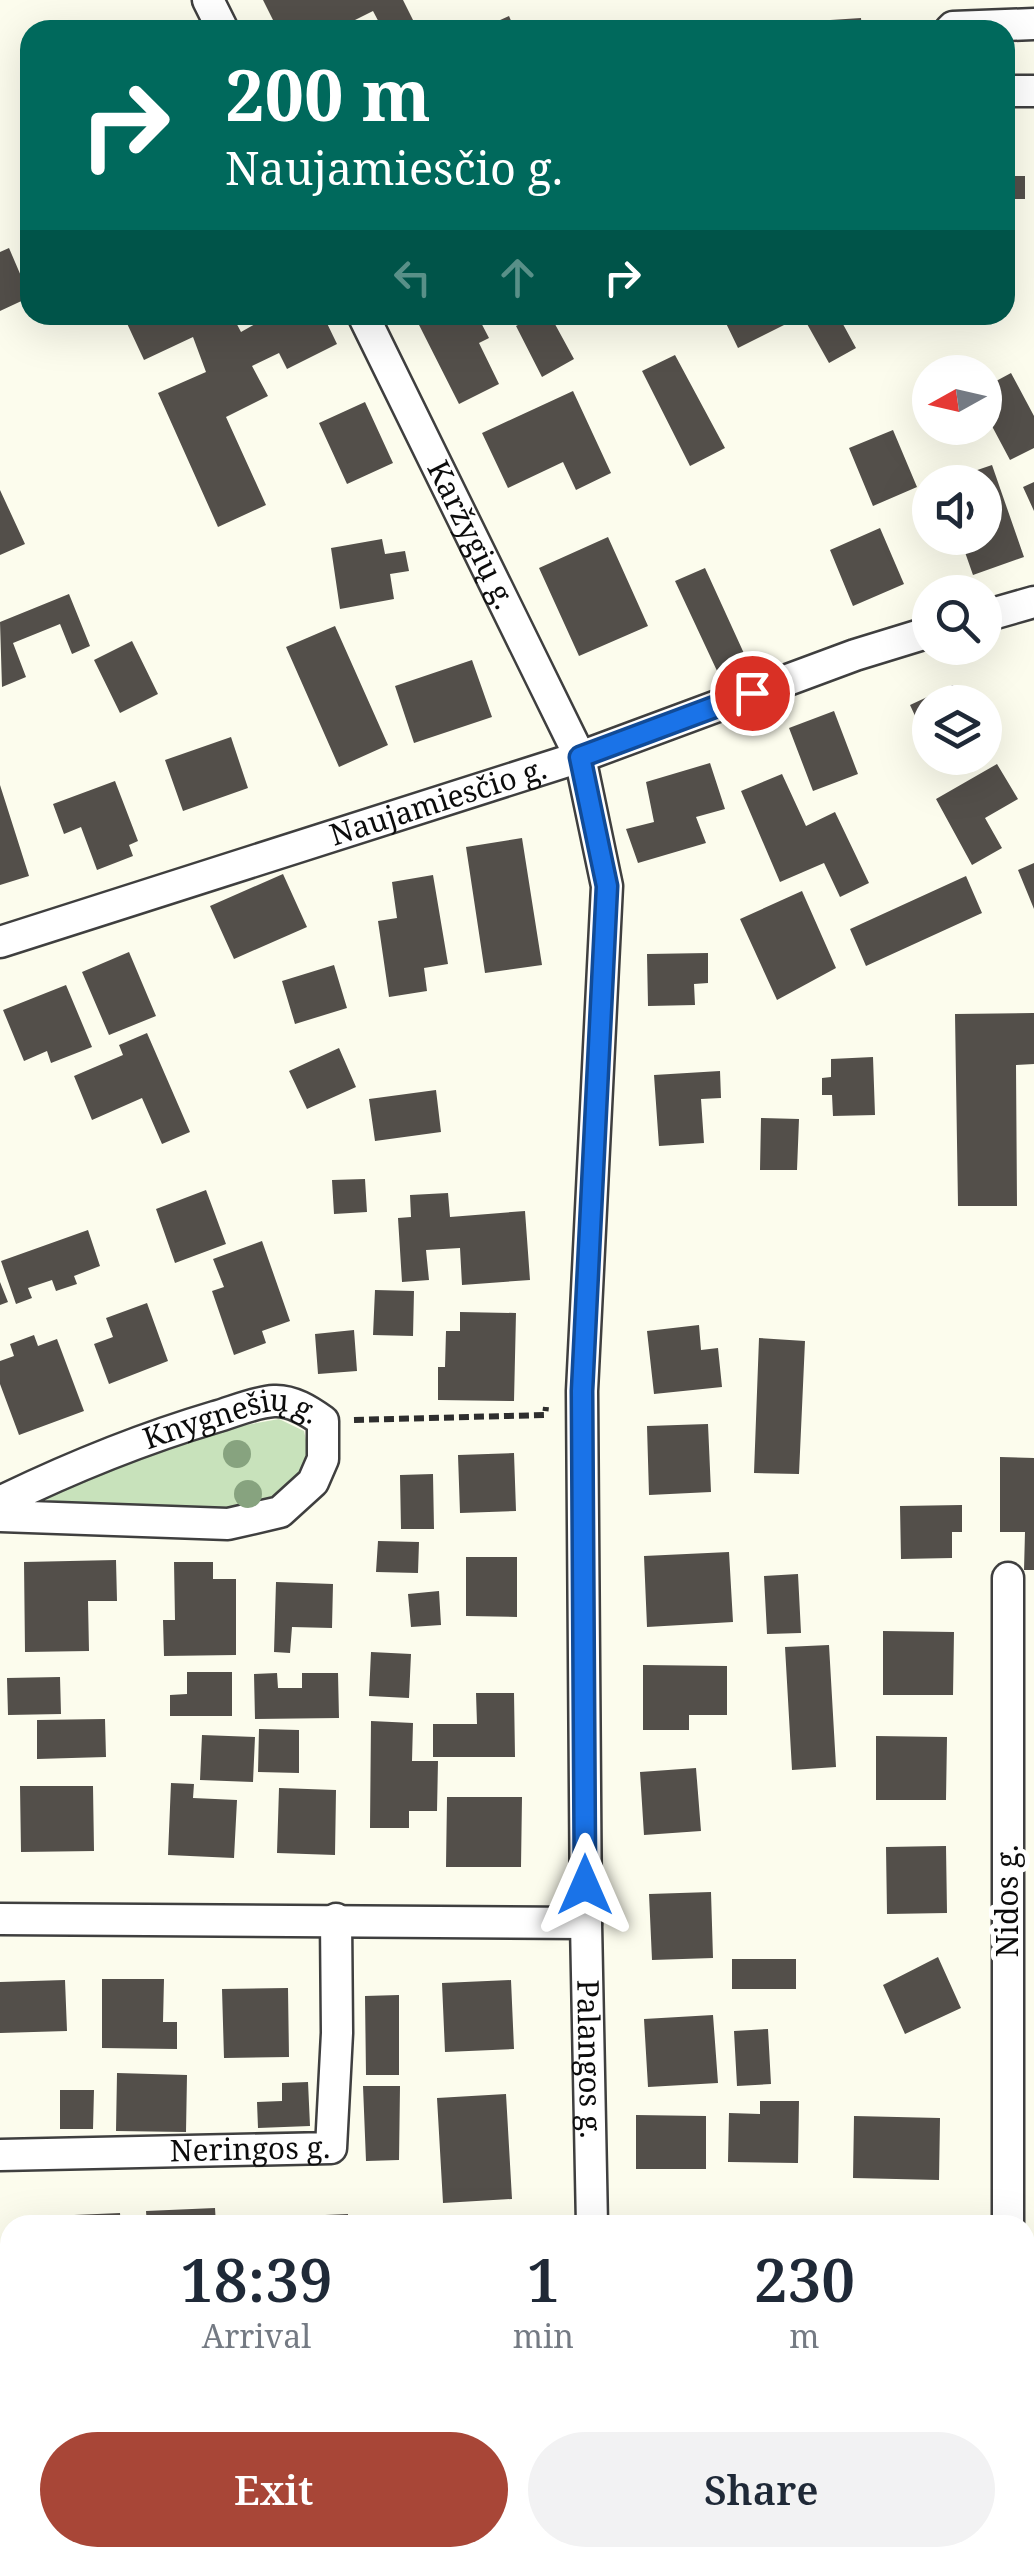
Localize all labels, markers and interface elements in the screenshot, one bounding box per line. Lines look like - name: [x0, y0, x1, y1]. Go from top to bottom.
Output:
- text: 200 m: [225, 46, 431, 142]
- icon: right: [60, 60, 190, 190]
- text: Naujamiesčio g.: [225, 137, 563, 198]
- icon: left: [385, 250, 440, 305]
- icon: ahead: [490, 250, 545, 305]
- icon: right: [595, 250, 650, 305]
- north arrow: [912, 355, 1002, 445]
- map controls: [912, 355, 1002, 775]
- street label: Karžygių g.: [419, 453, 526, 615]
- button: sound: [912, 465, 1002, 555]
- button: search: [912, 575, 1002, 665]
- pin: [710, 651, 795, 736]
- icon: arrive: [725, 666, 780, 721]
- button: layers: [912, 685, 1002, 775]
- street label: Naujamiesčio g.: [324, 747, 551, 855]
- street label: Knygnešių g.: [137, 1378, 329, 1458]
- position arrow: [533, 1833, 637, 1937]
- street label: Nidos g.: [986, 1844, 1027, 1958]
- street label: Palangos g.: [568, 1979, 612, 2139]
- street label: Neringos g.: [169, 2126, 331, 2170]
- text: 18:39: [180, 2238, 333, 2320]
- text: 1: [526, 2238, 560, 2320]
- text: 230: [754, 2238, 855, 2320]
- text: Arrival: [202, 2314, 311, 2357]
- text: min: [513, 2314, 574, 2357]
- text: m: [789, 2314, 820, 2357]
- button: Exit: [40, 2432, 508, 2547]
- button: Share: [528, 2432, 995, 2547]

